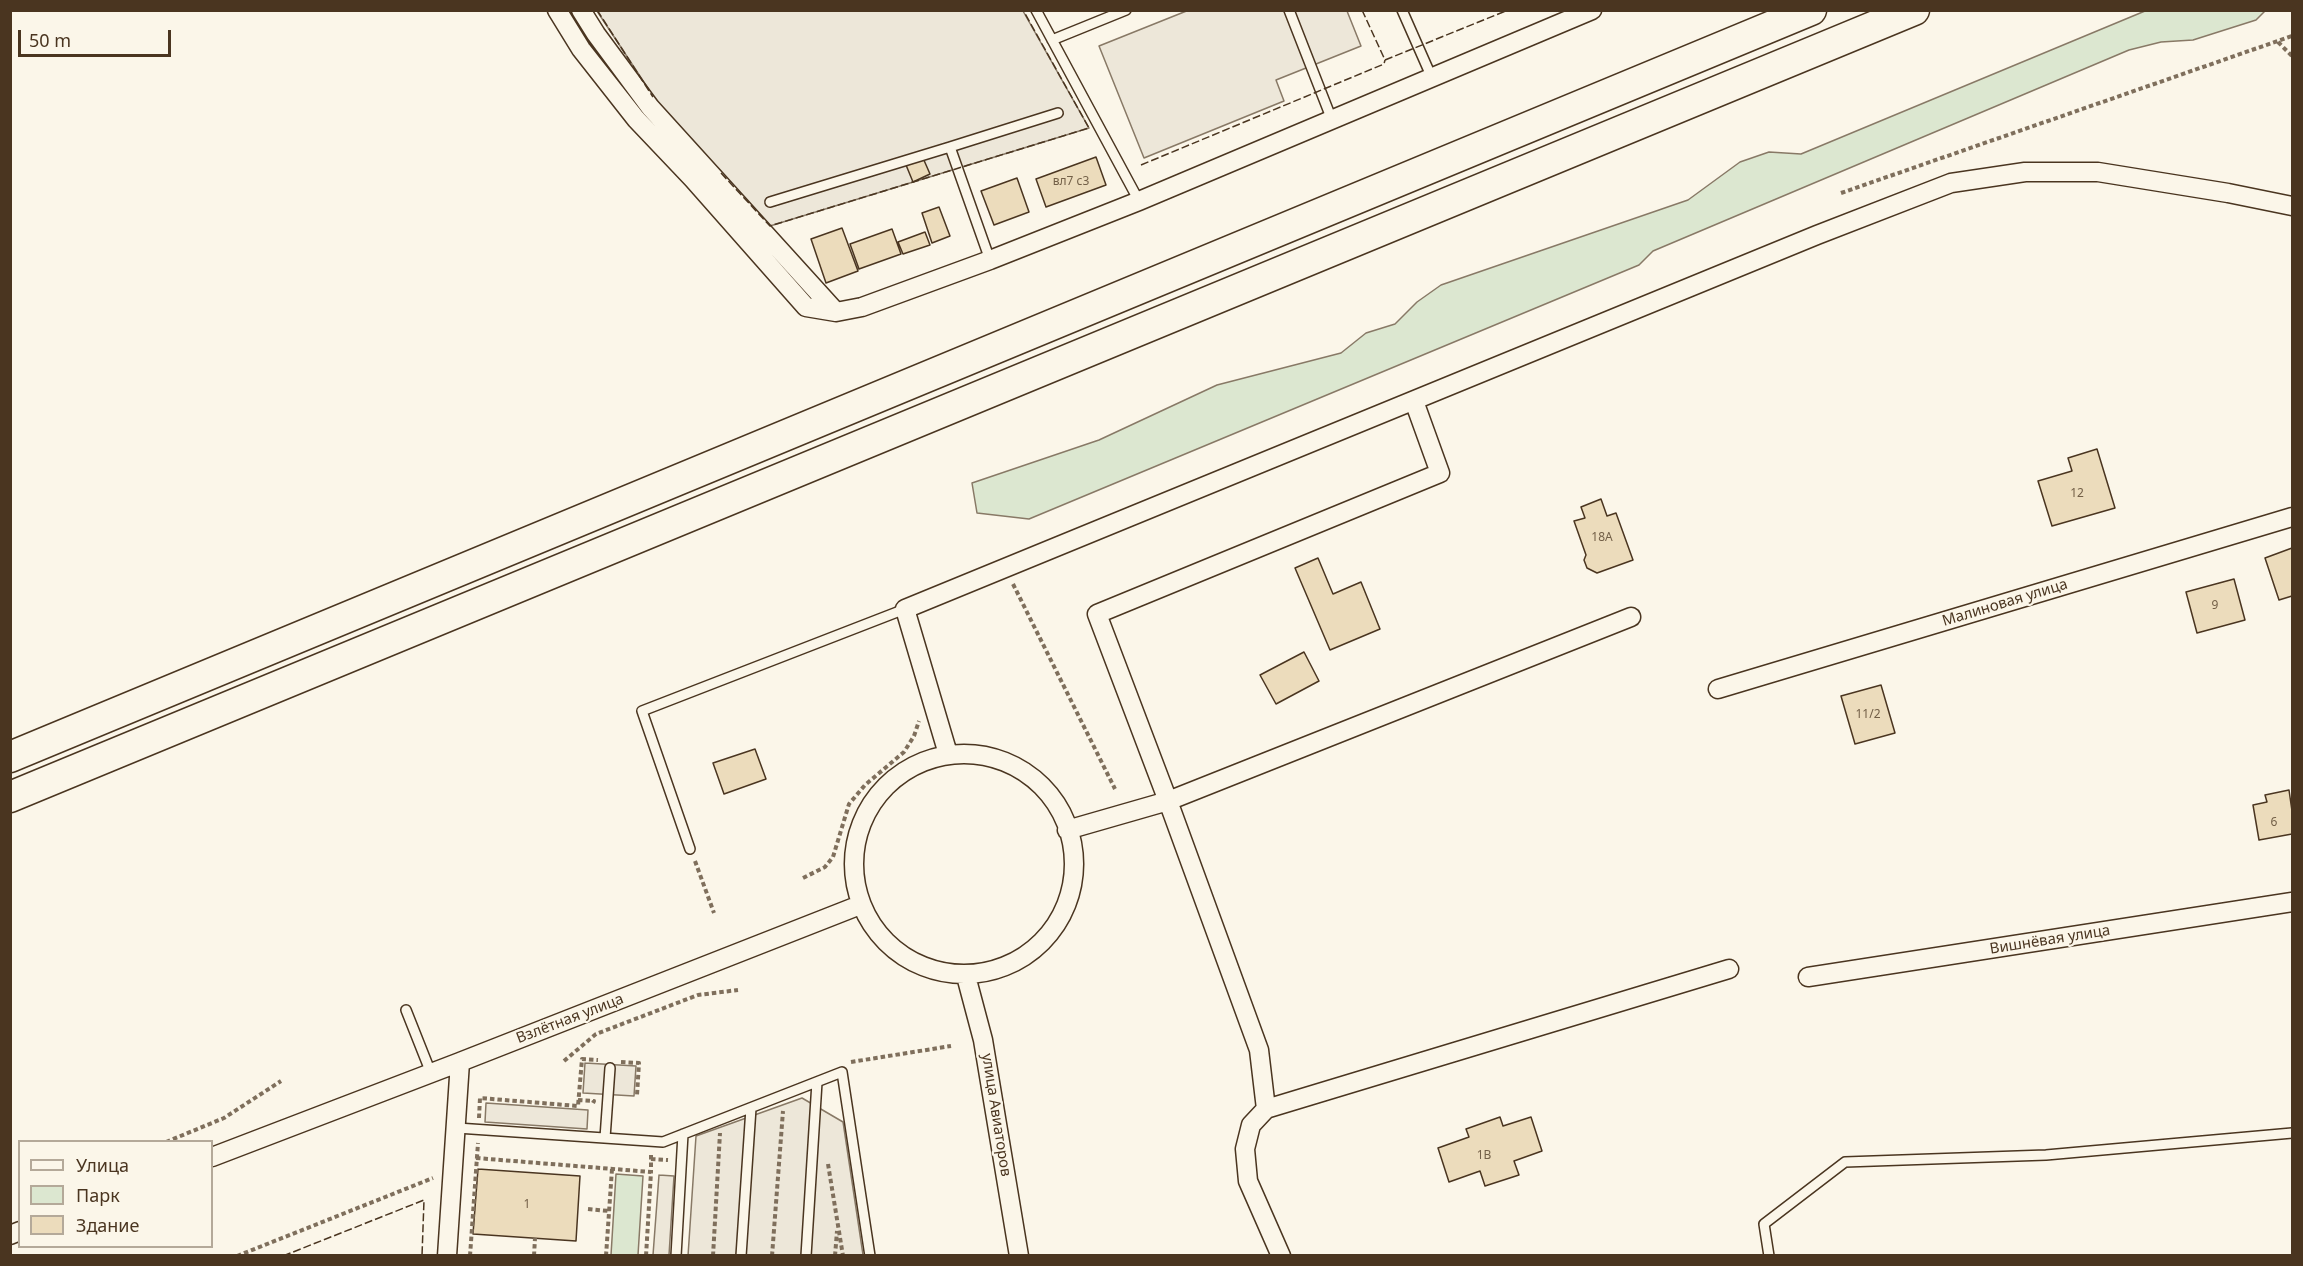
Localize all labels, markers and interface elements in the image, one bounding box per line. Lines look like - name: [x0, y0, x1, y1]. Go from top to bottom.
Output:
- scale bar: [21, 18, 174, 56]
- text: 50 m: [29, 28, 71, 52]
- house number: вл7 с3: [1053, 175, 1089, 189]
- house number: 12: [2070, 487, 2084, 501]
- house number: 18А: [1591, 531, 1613, 545]
- street label: Малиновая улица: [1940, 575, 2070, 631]
- house number: 9: [2212, 599, 2218, 613]
- house number: 11/2: [1855, 708, 1881, 722]
- house number: 6: [2271, 816, 2277, 830]
- street label: Вишнёвая улица: [1988, 922, 2112, 958]
- street label: Взлётная улица: [514, 990, 626, 1048]
- street label: улица Авиаторов: [977, 1052, 1015, 1178]
- legend: [18, 1140, 213, 1248]
- house number: 1В: [1477, 1149, 1491, 1163]
- text: Улица: [76, 1153, 129, 1177]
- text: Парк: [76, 1183, 120, 1207]
- house number: 1: [524, 1198, 530, 1212]
- text: Здание: [76, 1213, 139, 1237]

